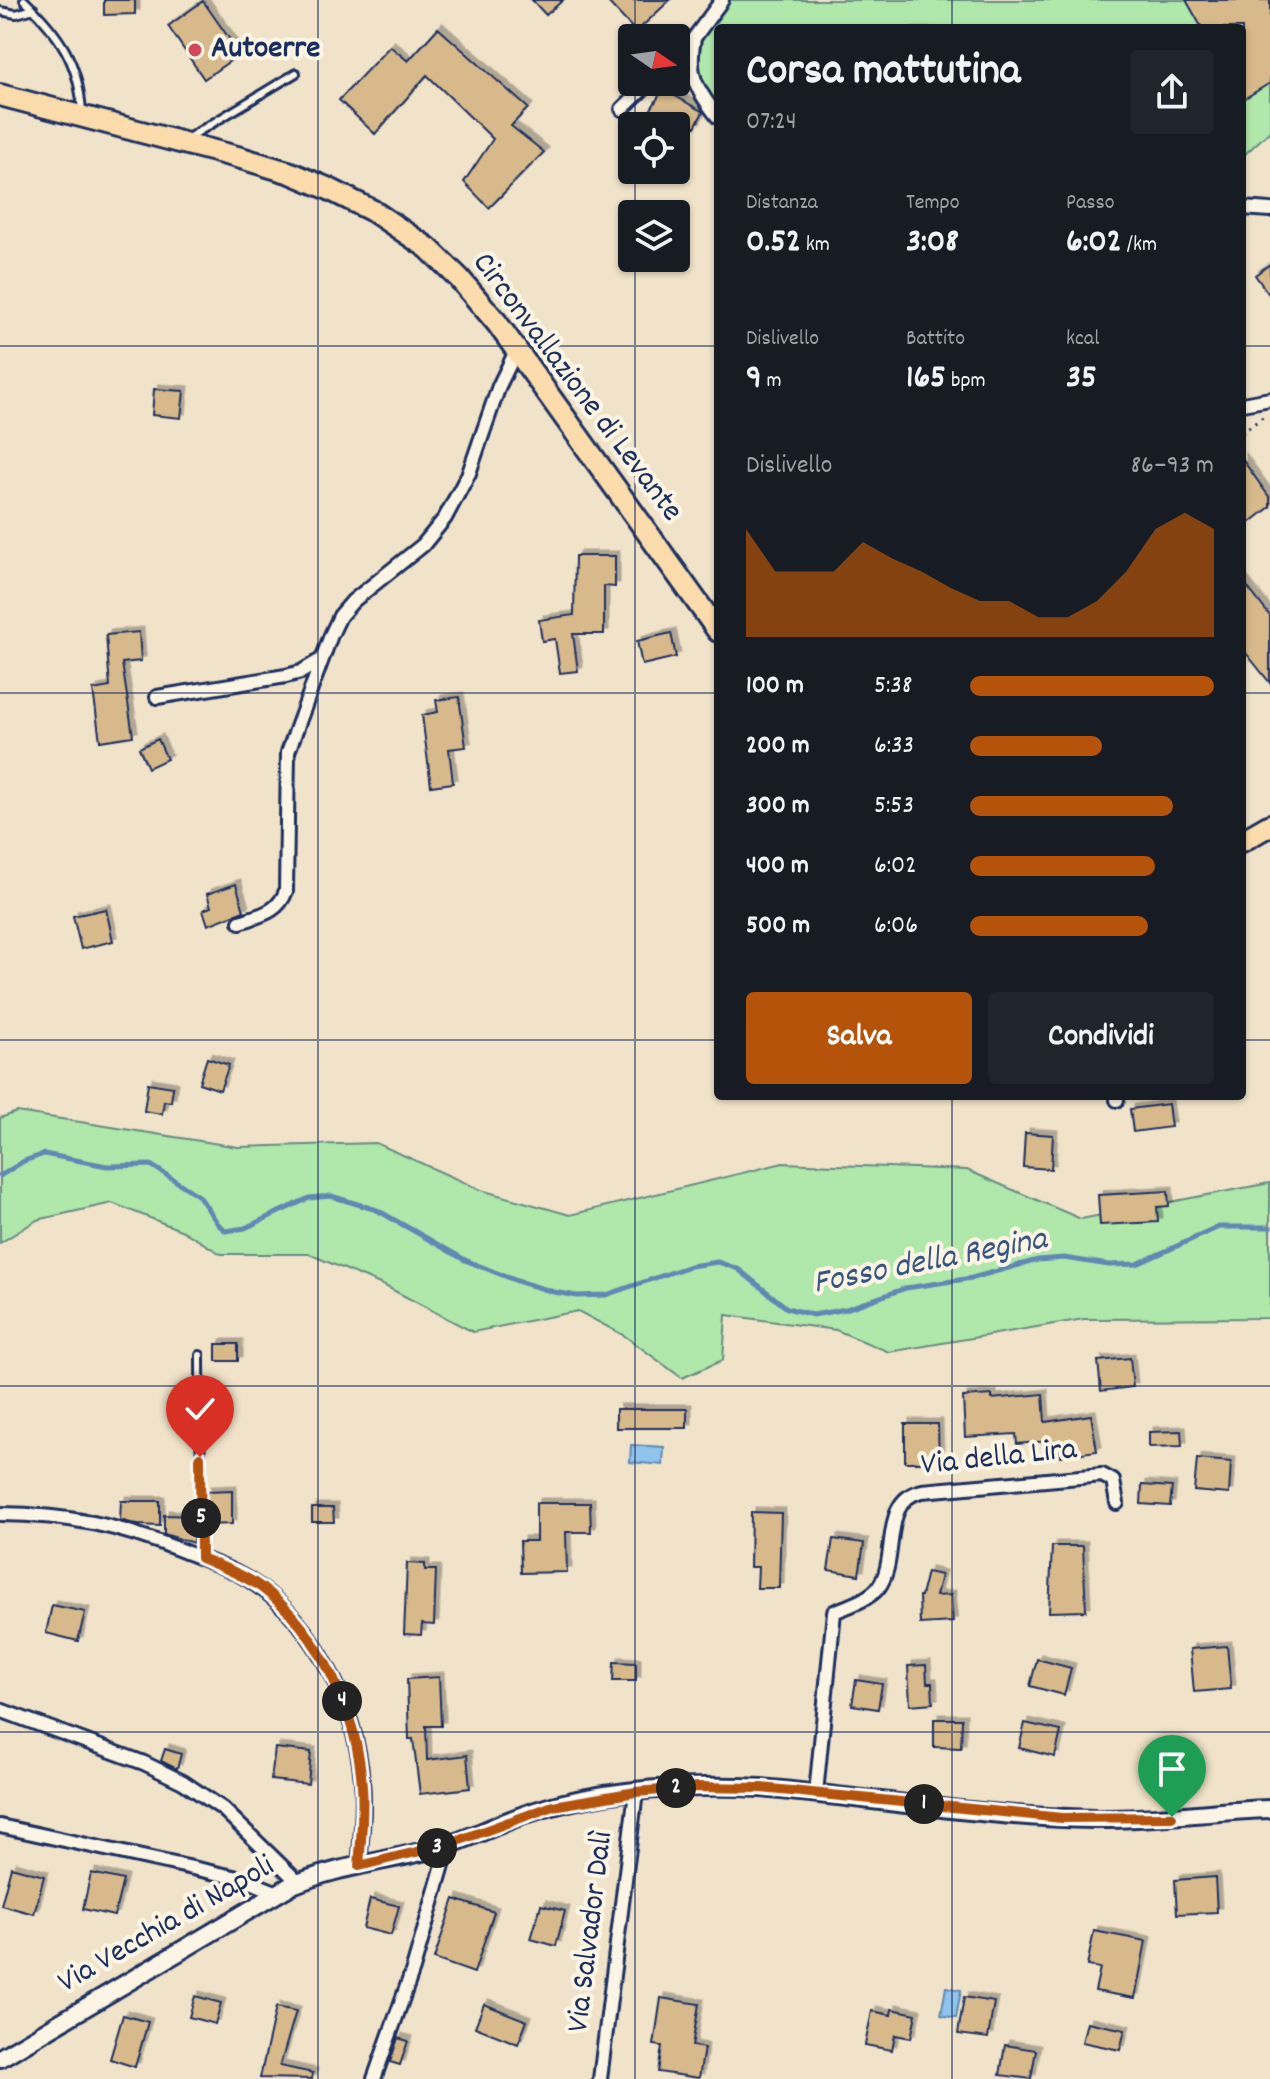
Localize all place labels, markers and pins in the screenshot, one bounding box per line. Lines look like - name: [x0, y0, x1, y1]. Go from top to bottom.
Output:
- place label: Autoerre: [211, 27, 320, 73]
- marker: Autoerre: [186, 41, 204, 59]
- pin: [166, 1375, 234, 1457]
- pin: 5: [181, 1498, 221, 1538]
- pin: 4: [322, 1681, 362, 1721]
- pin: [1138, 1735, 1206, 1817]
- pin: 2: [656, 1768, 696, 1808]
- pin: 1: [904, 1784, 944, 1824]
- pin: 3: [417, 1828, 457, 1868]

